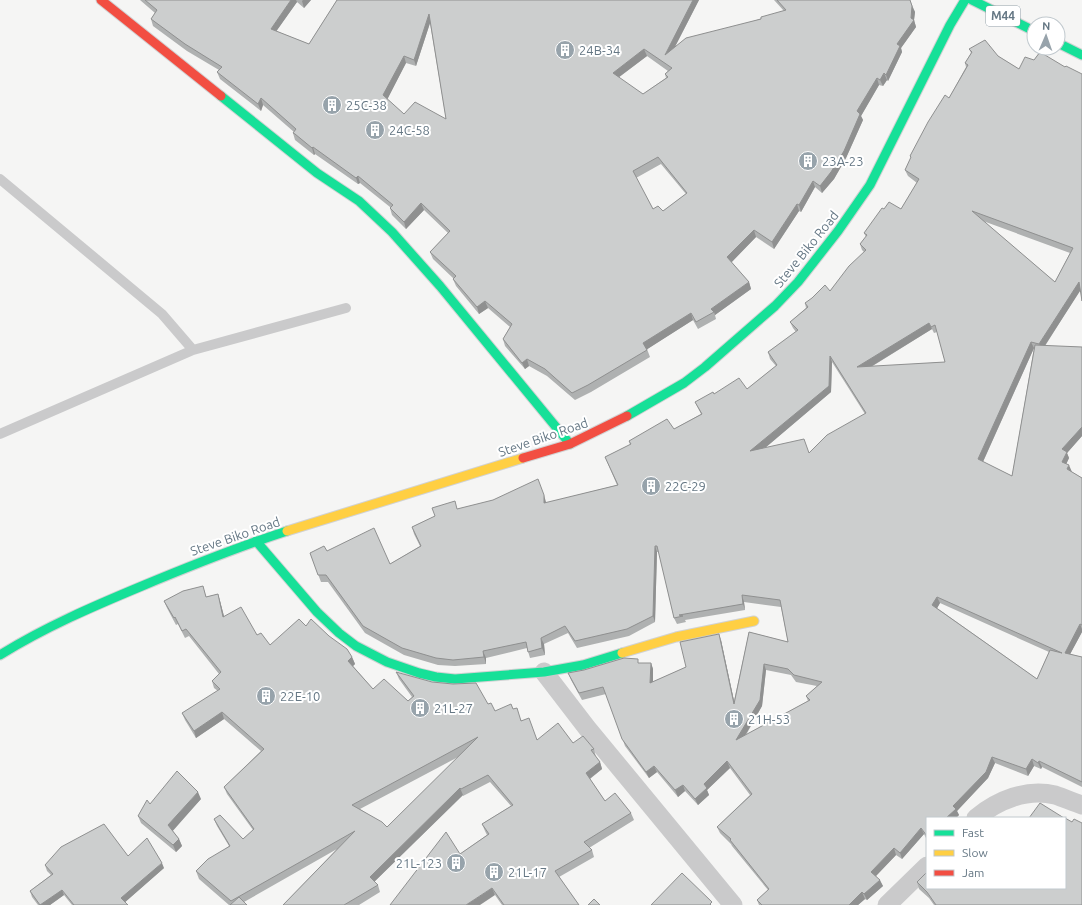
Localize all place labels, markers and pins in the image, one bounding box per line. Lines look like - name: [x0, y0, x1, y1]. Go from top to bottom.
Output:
- building icon: 24B-34: [554, 39, 576, 61]
- place label: 24B-34: [579, 43, 620, 57]
- building icon: 25C-38: [321, 94, 343, 116]
- place label: 25C-38: [346, 98, 387, 112]
- building icon: 24C-58: [364, 119, 386, 141]
- place label: 24C-58: [389, 123, 430, 137]
- building icon: 23A-23: [797, 150, 819, 172]
- place label: 23A-23: [822, 154, 864, 168]
- building icon: 22C-29: [640, 475, 662, 497]
- place label: 22C-29: [665, 479, 706, 493]
- building icon: 22E-10: [255, 685, 277, 707]
- place label: 22E-10: [280, 689, 320, 703]
- building icon: 21L-27: [409, 697, 431, 719]
- place label: 21L-27: [434, 701, 473, 715]
- building icon: 21H-53: [723, 708, 745, 730]
- place label: 21H-53: [748, 712, 790, 726]
- building icon: 21L-123: [445, 852, 467, 874]
- place label: 21L-123: [396, 856, 442, 870]
- building icon: 21L-17: [483, 861, 505, 883]
- place label: 21L-17: [508, 865, 547, 879]

